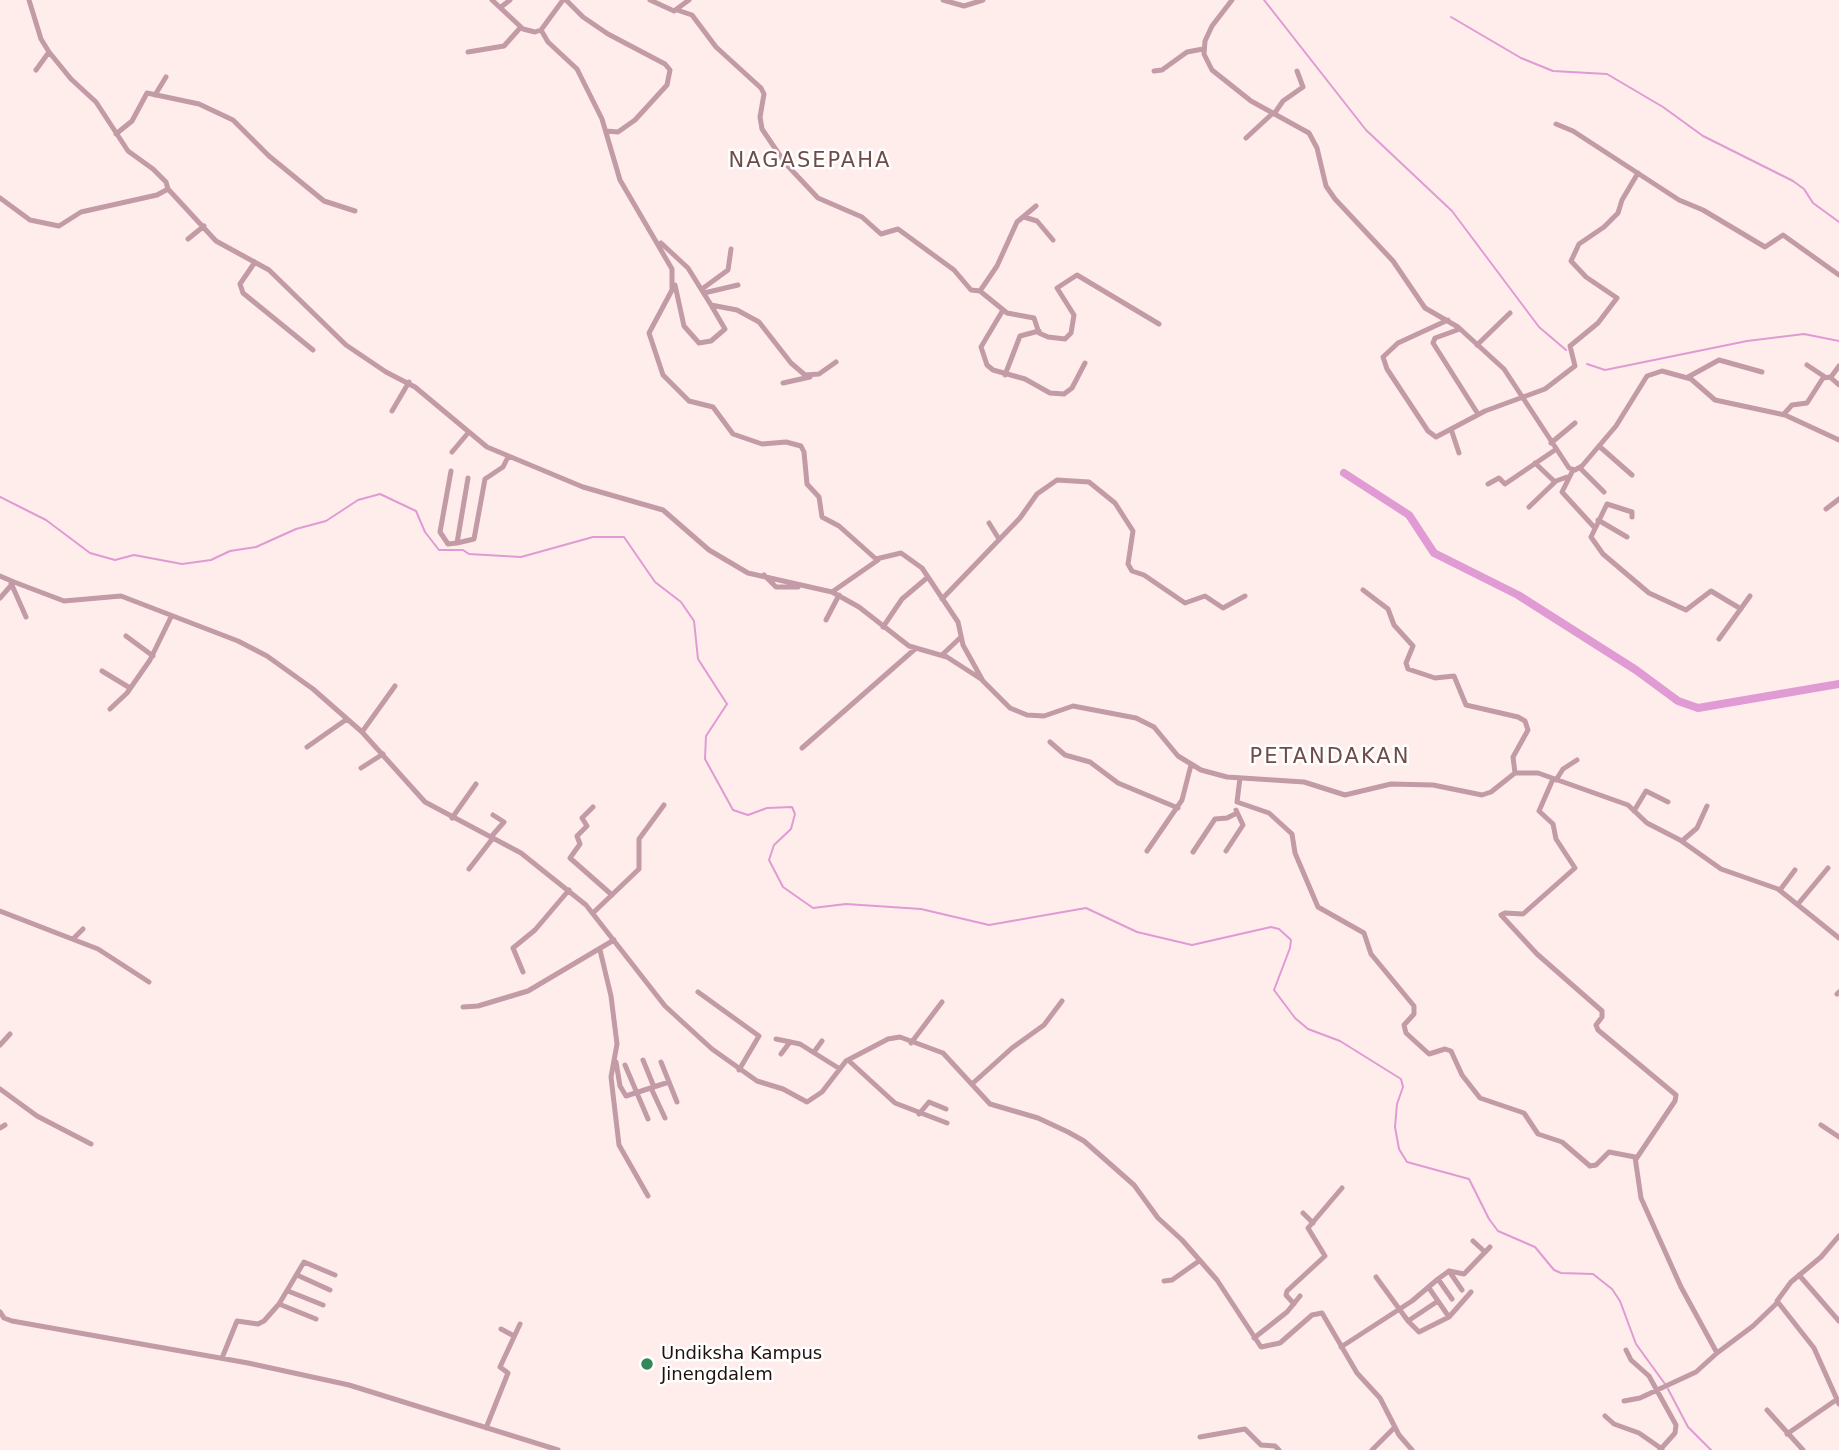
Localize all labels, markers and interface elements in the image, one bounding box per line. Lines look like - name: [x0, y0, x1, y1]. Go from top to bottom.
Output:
- district label: NAGASEPAHA: [730, 149, 890, 175]
- district label: PETANDAKAN: [1251, 745, 1409, 771]
- place label: Undiksha Kampus Jinengdalem: [661, 1343, 822, 1386]
- marker: Undiksha Kampus Jinengdalem: [639, 1356, 655, 1372]

